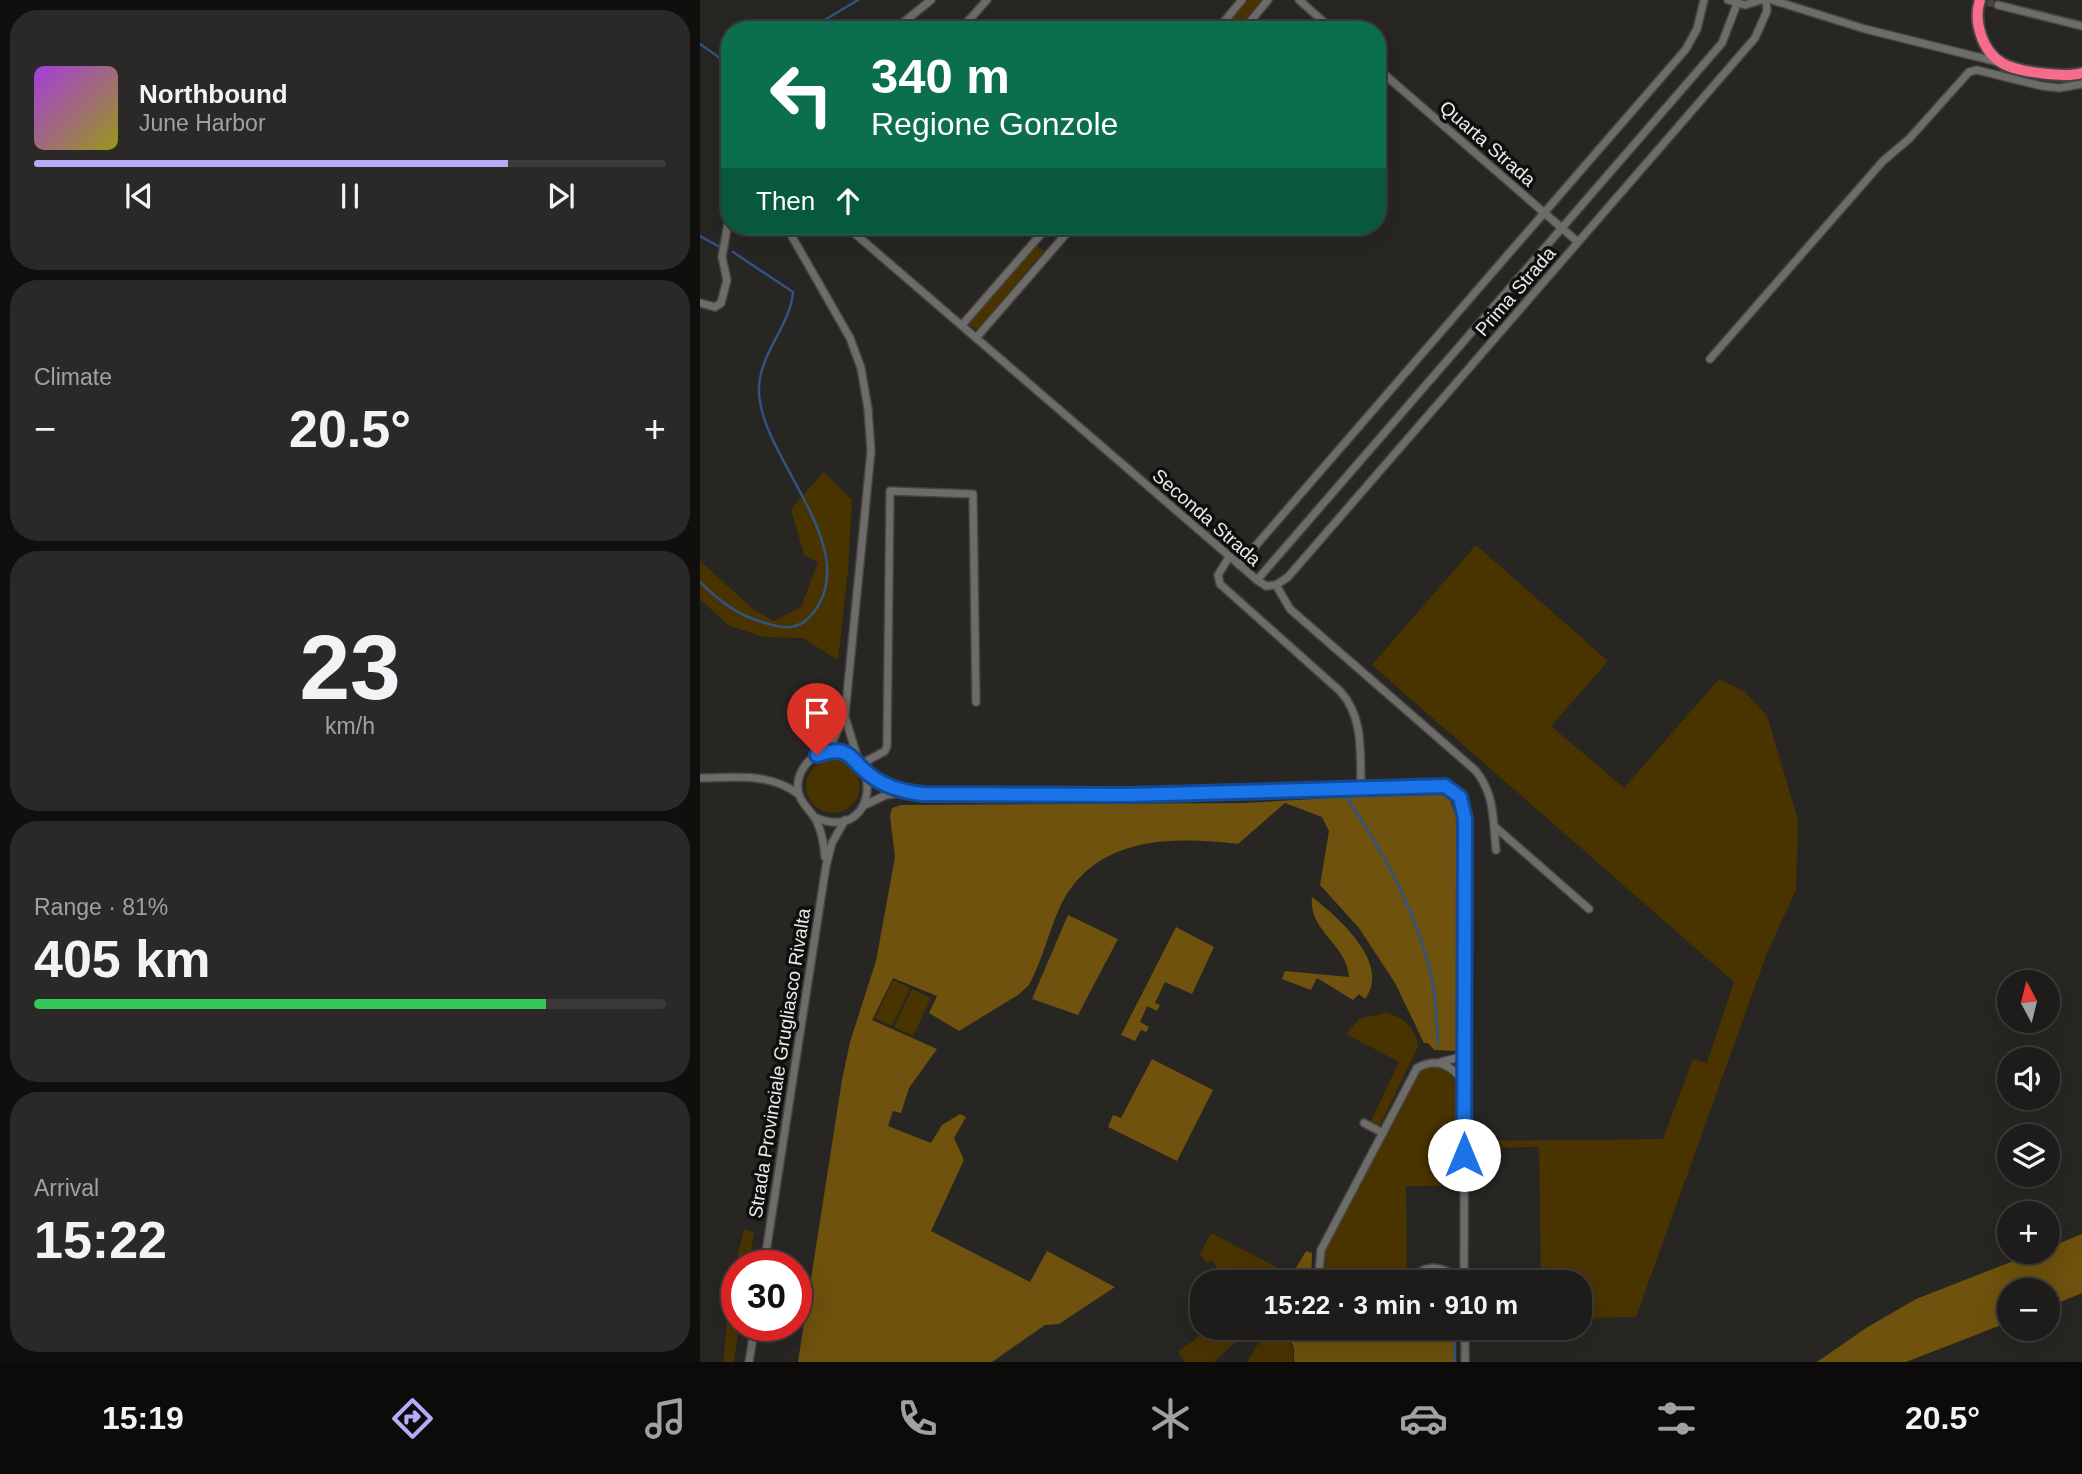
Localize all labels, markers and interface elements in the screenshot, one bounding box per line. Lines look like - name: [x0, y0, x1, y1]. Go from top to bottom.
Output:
- icon: left: [756, 49, 847, 140]
- text: 340 m: [871, 49, 1010, 103]
- text: Northbound: [139, 79, 288, 109]
- street label: Quarta Strada: [1436, 96, 1540, 191]
- text: Regione Gonzole: [871, 106, 1118, 142]
- text: June Harbor: [139, 110, 266, 136]
- icon: previous: [120, 177, 158, 215]
- icon: pause: [331, 177, 369, 215]
- icon: next: [542, 177, 580, 215]
- icon: ahead: [829, 182, 867, 220]
- text: Then: [756, 186, 815, 216]
- street label: Prima Strada: [1471, 242, 1560, 340]
- text: Climate: [34, 364, 112, 390]
- text: 20.5°: [289, 400, 411, 458]
- text: −: [34, 408, 56, 450]
- text: +: [644, 408, 666, 450]
- street label: Seconda Strada: [1148, 465, 1265, 570]
- text: 23: [299, 617, 401, 718]
- pin: [787, 683, 847, 755]
- icon: arrive: [798, 694, 836, 732]
- text: km/h: [325, 713, 375, 739]
- text: Range · 81%: [34, 894, 168, 920]
- street label: Strada Provinciale Grugliasco Rivalta: [745, 906, 814, 1220]
- text: 405 km: [34, 930, 210, 988]
- north arrow: [1997, 970, 2060, 1032]
- map controls: [1997, 970, 2060, 1341]
- button: sound: [1997, 1047, 2060, 1110]
- position arrow: [1427, 1118, 1501, 1192]
- button: layers: [1997, 1124, 2060, 1187]
- text: Arrival: [34, 1175, 99, 1201]
- button: +: [1997, 1201, 2060, 1264]
- text: 15:22: [34, 1211, 167, 1269]
- speed limit sign: 30: [721, 1250, 812, 1341]
- button: −: [1997, 1278, 2060, 1341]
- text: 15:22 · 3 min · 910 m: [1264, 1290, 1518, 1320]
- icon: directions: [388, 1394, 437, 1443]
- icon: music: [641, 1394, 690, 1443]
- icon: phone: [893, 1394, 942, 1443]
- icon: climate: [1146, 1394, 1195, 1443]
- icon: car: [1399, 1394, 1448, 1443]
- icon: filters: [1652, 1394, 1701, 1443]
- text: 15:19: [102, 1400, 184, 1436]
- text: 20.5°: [1905, 1400, 1980, 1436]

